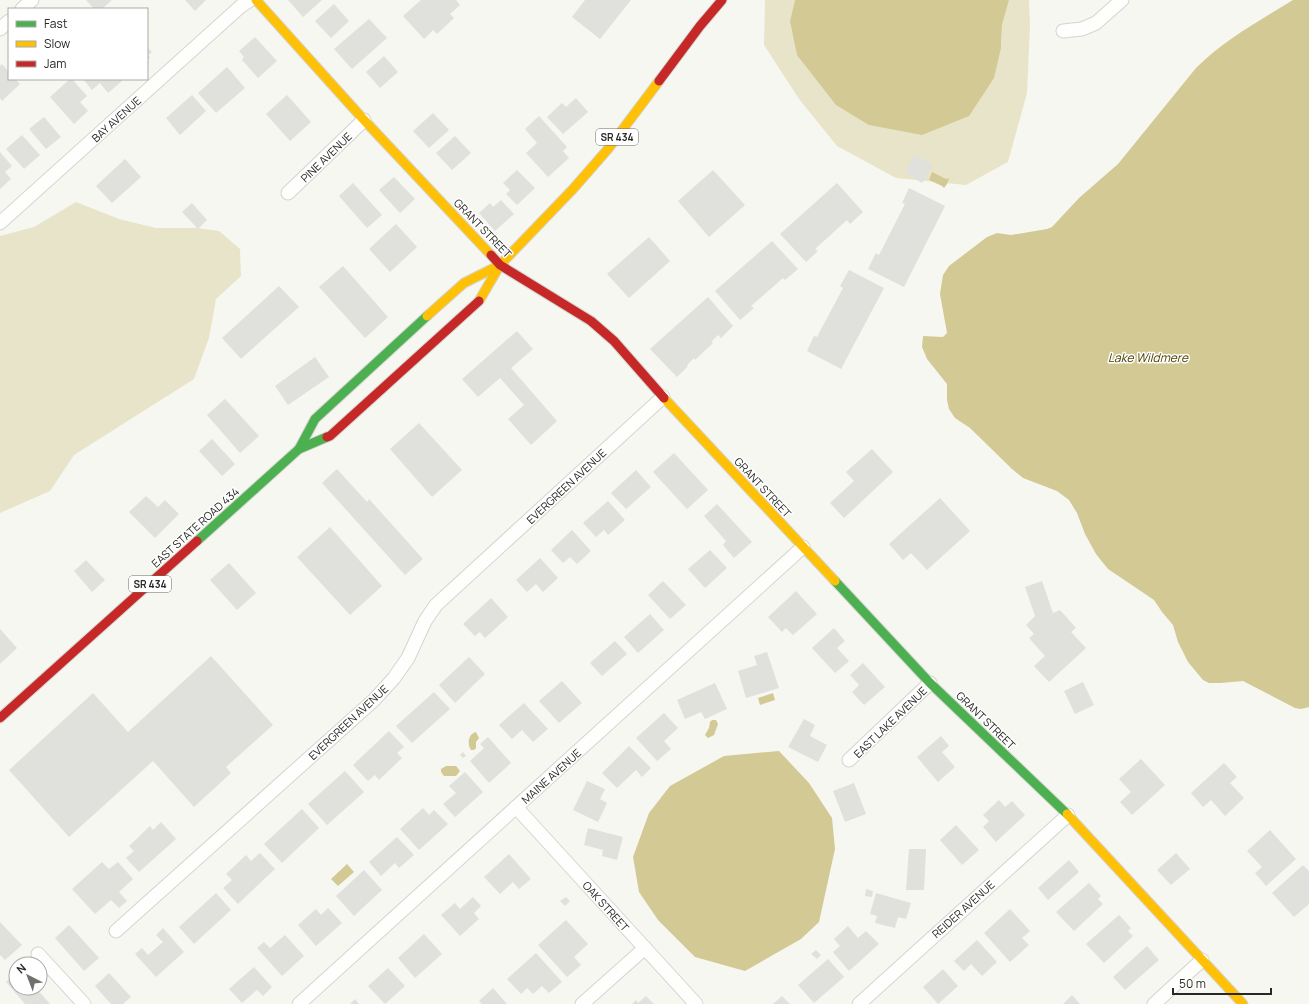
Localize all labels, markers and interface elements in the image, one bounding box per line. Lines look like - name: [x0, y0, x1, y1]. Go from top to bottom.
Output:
- legend: [8, 8, 148, 80]
- text: Fast: [44, 15, 68, 32]
- text: Slow: [44, 35, 70, 52]
- text: Jam: [44, 55, 66, 72]
- street label: BAY AVENUE: [88, 93, 144, 145]
- street label: PINE AVENUE: [297, 129, 355, 185]
- road number: SR 434: [596, 129, 638, 145]
- street label: GRANT STREET: [451, 195, 515, 261]
- water label: Lake Wildmere: [1108, 349, 1189, 366]
- street label: EVERGREEN AVENUE: [523, 445, 609, 527]
- street label: GRANT STREET: [731, 454, 795, 521]
- street label: EAST STATE ROAD 434: [148, 484, 242, 570]
- road number: SR 434: [129, 576, 171, 592]
- street label: EVERGREEN AVENUE: [305, 681, 391, 763]
- street label: EAST LAKE AVENUE: [850, 683, 930, 761]
- street label: GRANT STREET: [953, 688, 1019, 752]
- street label: MAINE AVENUE: [518, 745, 584, 807]
- street label: REIDER AVENUE: [929, 877, 997, 941]
- street label: OAK STREET: [579, 878, 633, 935]
- north arrow: [8, 956, 48, 996]
- text: N: [13, 960, 29, 976]
- scale bar: [1173, 970, 1271, 996]
- text: 50 m: [1179, 975, 1206, 992]

